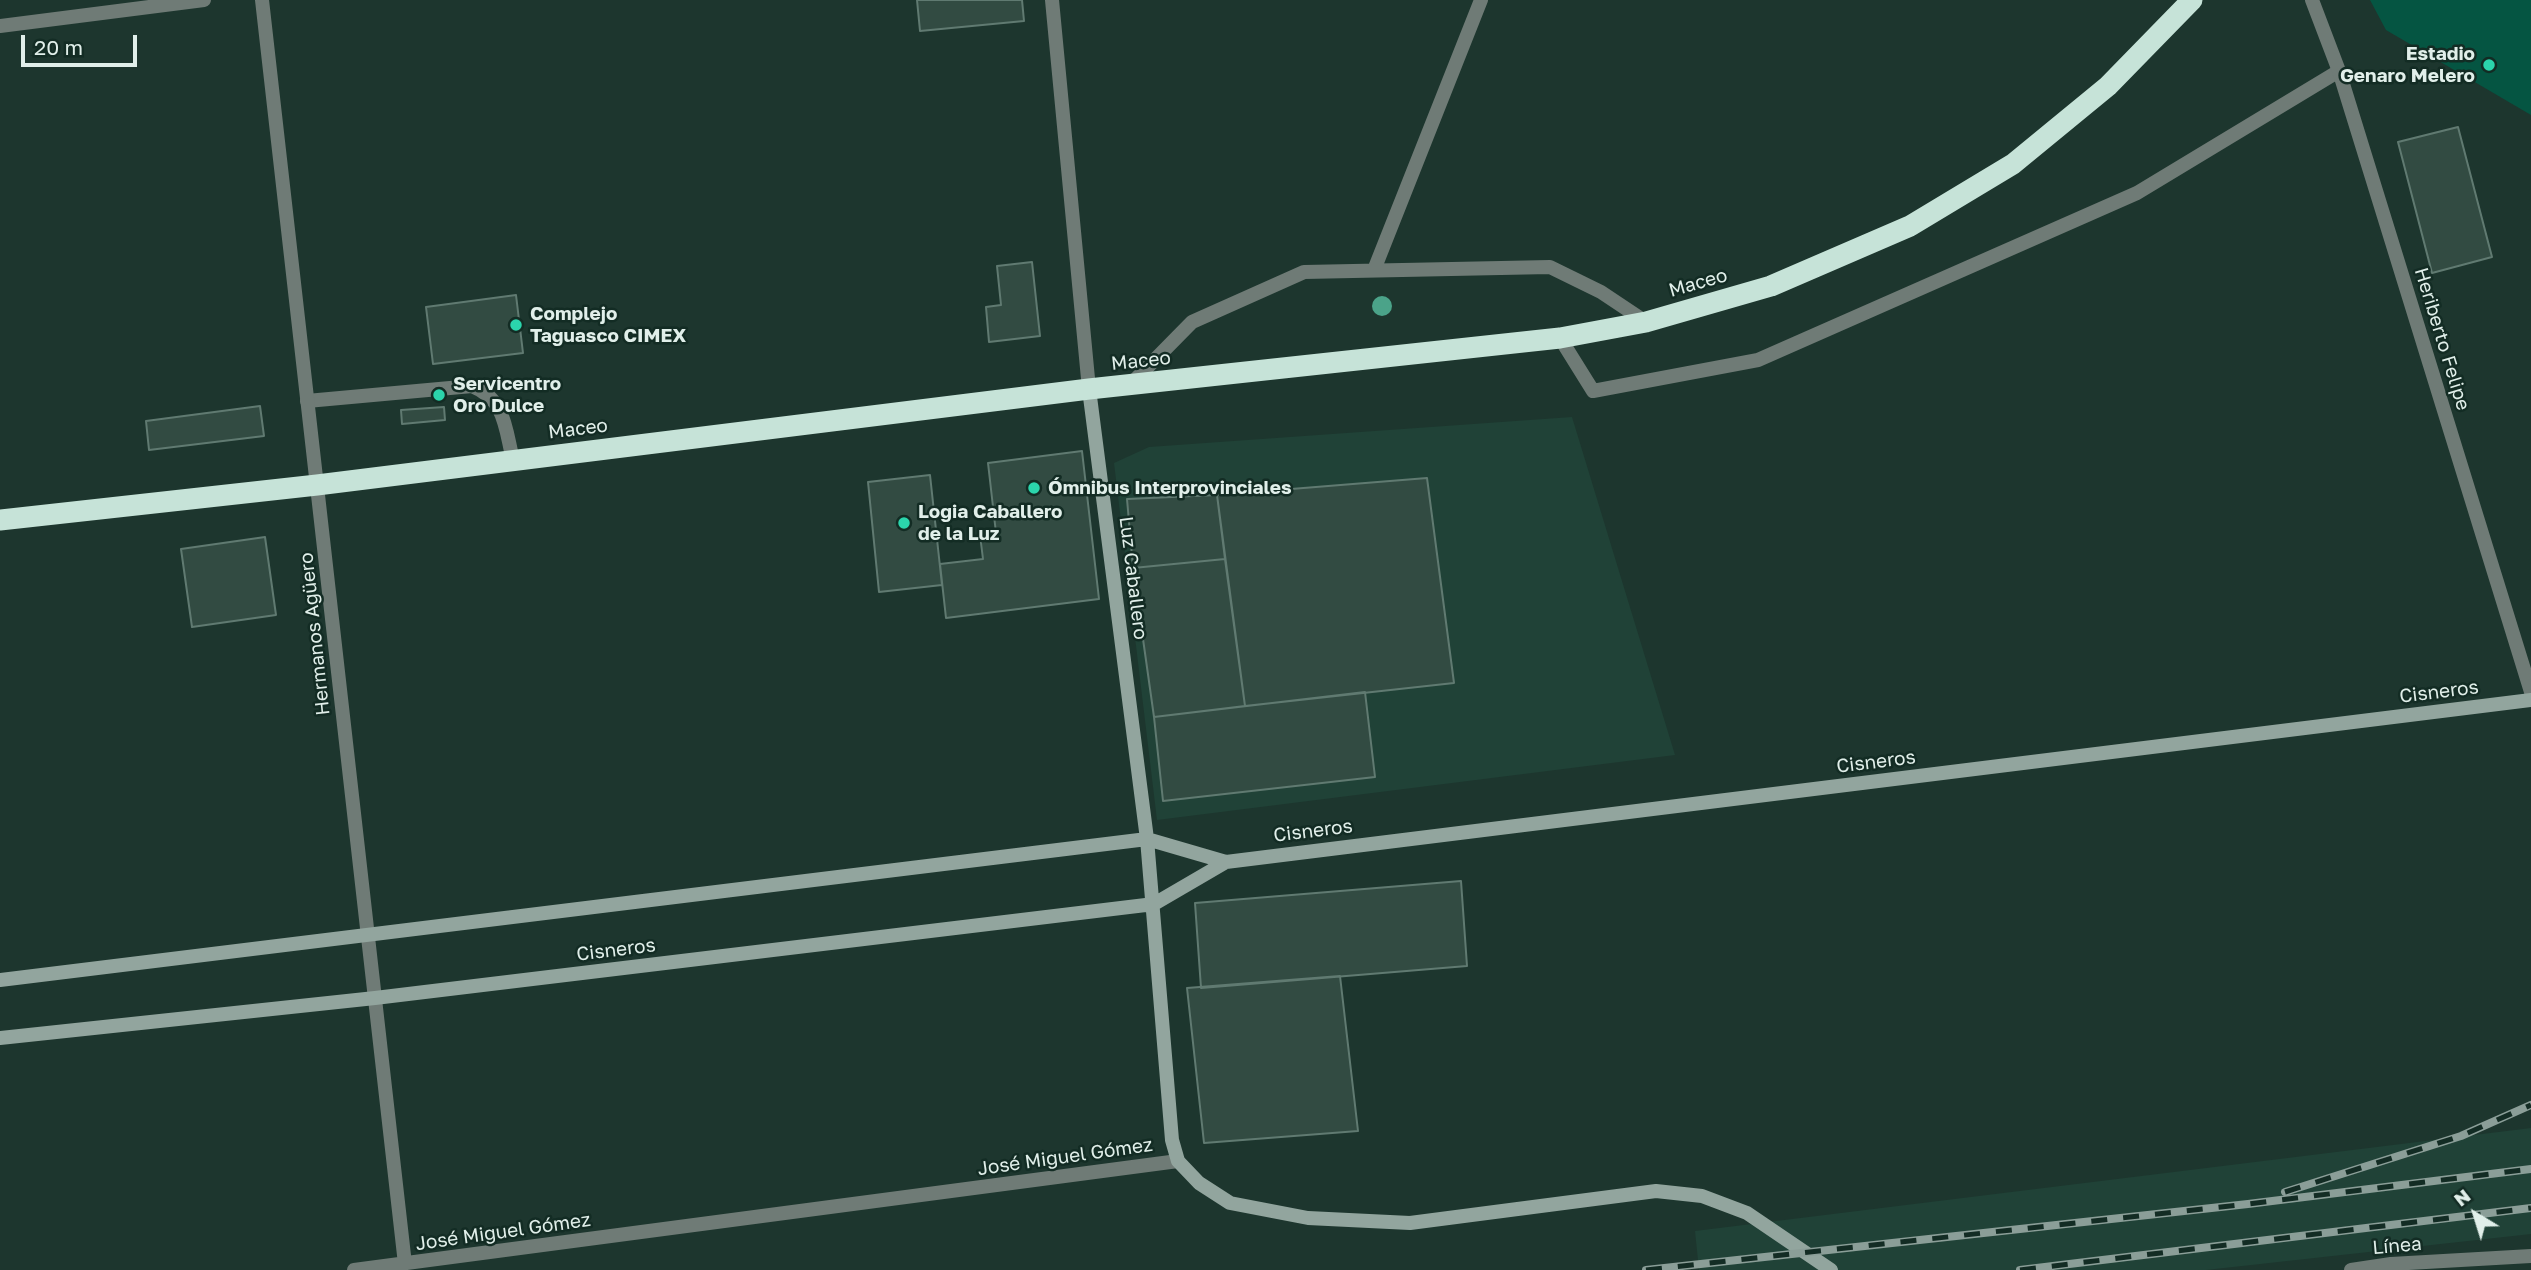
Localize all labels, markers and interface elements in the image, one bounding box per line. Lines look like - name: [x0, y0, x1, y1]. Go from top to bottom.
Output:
- scale bar: [24, 21, 140, 65]
- text: 20 m: [34, 34, 83, 60]
- place label: Estadio Genaro Melero: [2340, 43, 2475, 87]
- marker: Estadio Genaro Melero: [2481, 57, 2497, 73]
- street label: Maceo: [1666, 264, 1730, 302]
- street label: Heriberto Felipe: [2409, 265, 2475, 413]
- place label: Complejo Taguasco CIMEX: [530, 303, 686, 347]
- marker: Complejo Taguasco CIMEX: [508, 317, 524, 333]
- street label: Maceo: [1110, 347, 1172, 375]
- place label: Servicentro Oro Dulce: [453, 373, 561, 417]
- marker: Servicentro Oro Dulce: [431, 387, 447, 403]
- street label: Maceo: [547, 414, 609, 444]
- place label: Ómnibus Interprovinciales: [1048, 477, 1292, 499]
- marker: Ómnibus Interprovinciales: [1026, 480, 1042, 496]
- place label: Logia Caballero de la Luz: [918, 501, 1062, 545]
- marker: Logia Caballero de la Luz: [896, 515, 912, 531]
- street label: Luz Caballero: [1114, 515, 1152, 641]
- street label: Hermanos Agüero: [295, 551, 335, 717]
- street label: Cisneros: [2398, 676, 2480, 708]
- street label: Cisneros: [1835, 746, 1917, 778]
- street label: Cisneros: [1272, 815, 1354, 847]
- street label: Cisneros: [575, 934, 657, 966]
- street label: José Miguel Gómez: [976, 1133, 1154, 1181]
- north arrow: [2440, 1179, 2510, 1249]
- text: N: [2449, 1184, 2475, 1211]
- street label: José Miguel Gómez: [414, 1208, 592, 1256]
- street label: Línea: [2371, 1232, 2423, 1260]

